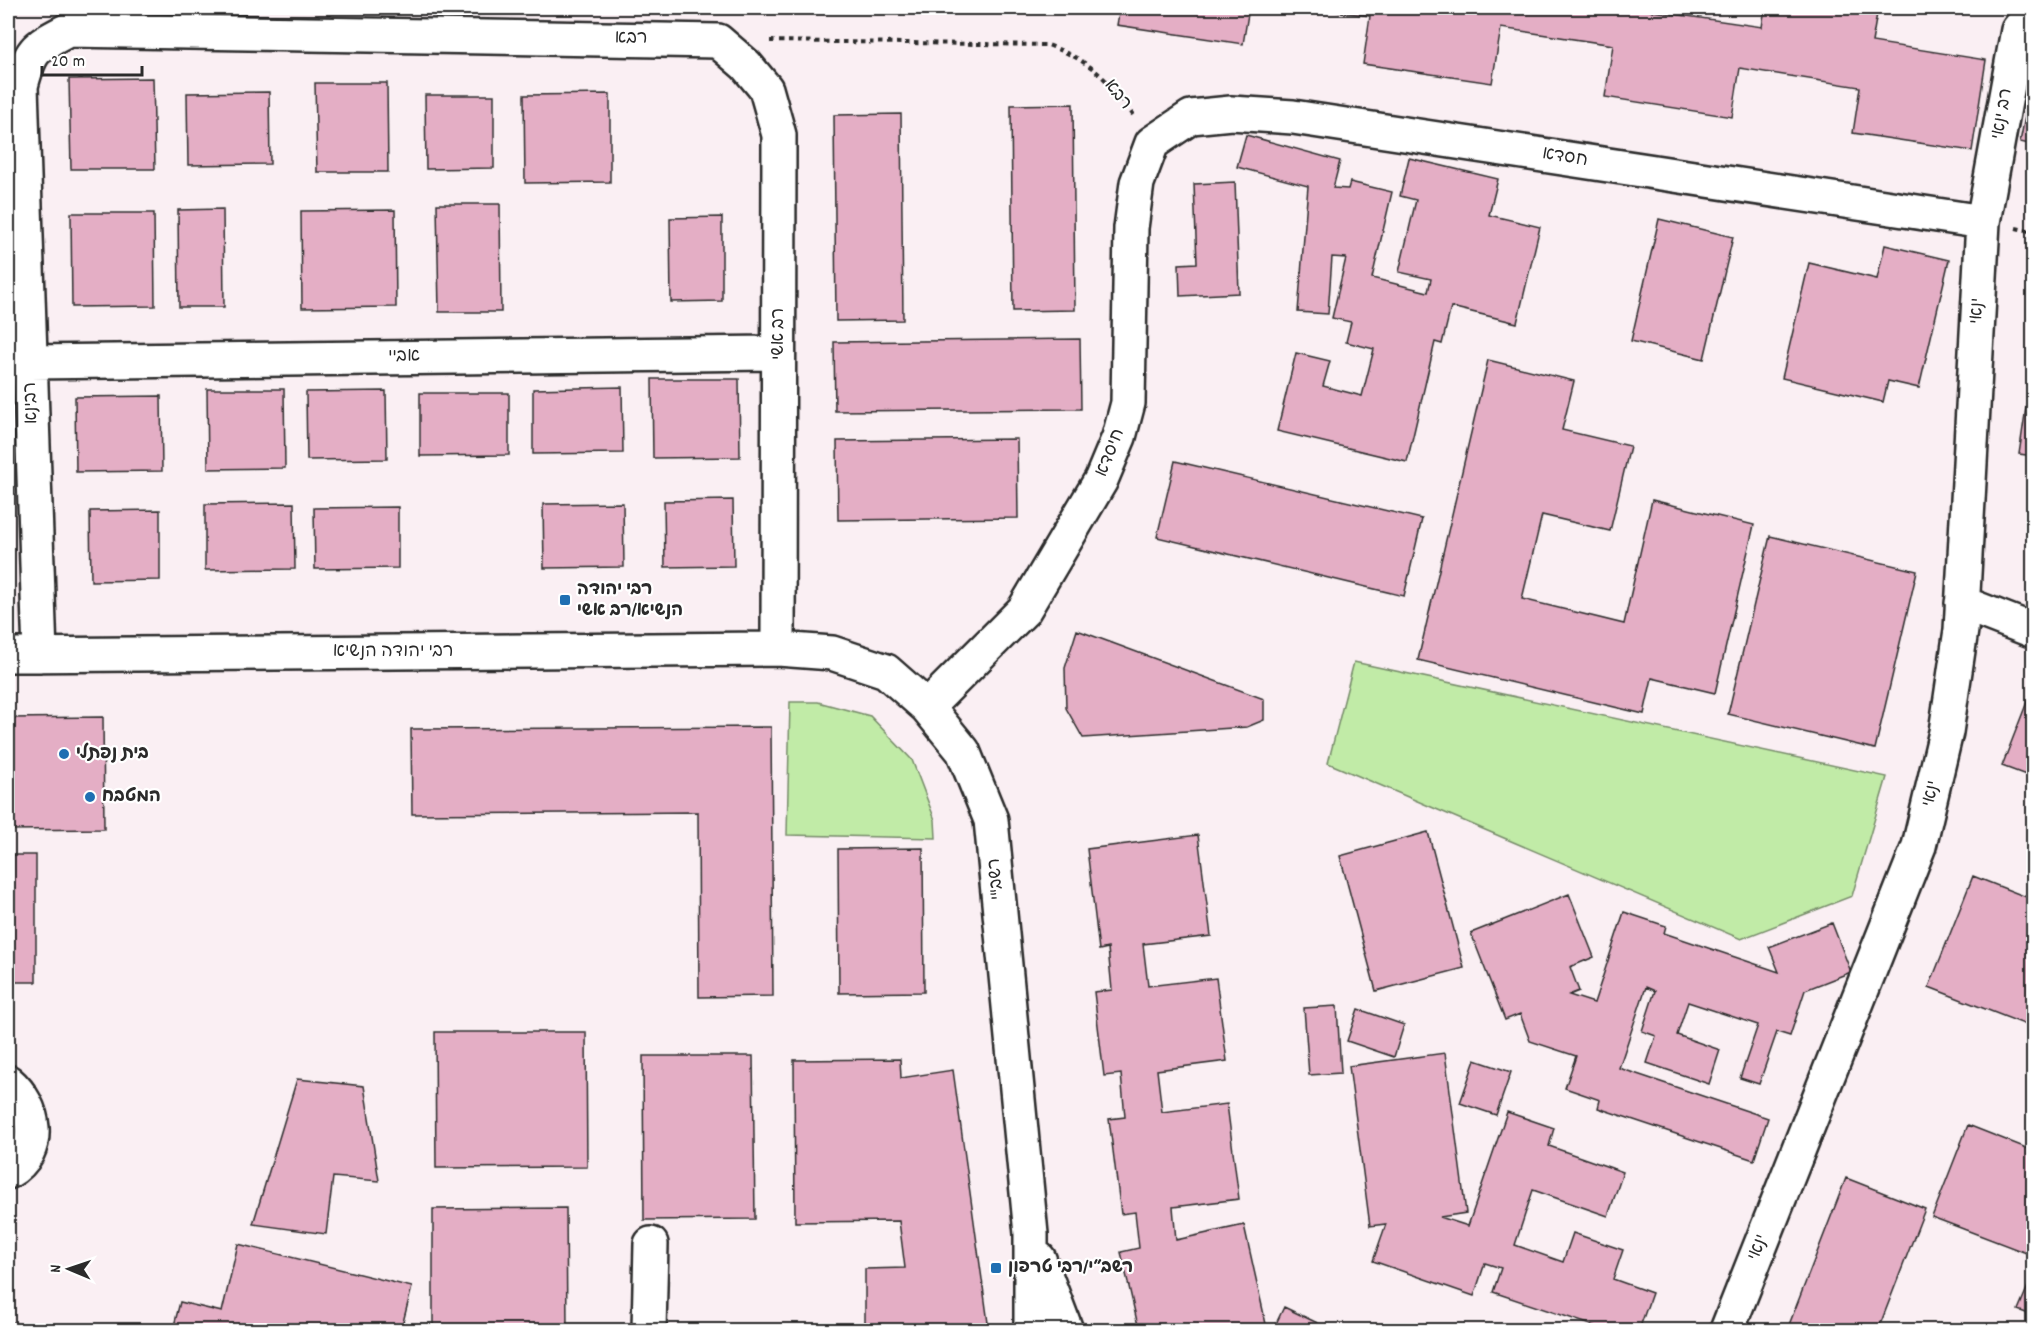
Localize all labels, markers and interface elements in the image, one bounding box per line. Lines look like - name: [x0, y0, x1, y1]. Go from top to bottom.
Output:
- street label: רבא: [614, 26, 648, 52]
- scale bar: [42, 39, 142, 77]
- text: 20 m: [51, 50, 85, 75]
- street label: רבא: [1097, 74, 1137, 116]
- street label: רב ינאי: [1986, 87, 2020, 141]
- street label: חסדא: [1540, 142, 1590, 174]
- street label: ינאי: [1965, 297, 1991, 325]
- street label: רב אשי: [767, 308, 792, 360]
- street label: אביי: [388, 344, 420, 370]
- street label: רבינא: [19, 381, 45, 425]
- street label: חיסדא: [1090, 425, 1132, 481]
- place label: רבי יהודה הנשיא/רב אשי: [577, 578, 683, 624]
- marker: רבי יהודה הנשיא/רב אשי: [558, 593, 572, 607]
- street label: רבי יהודה הנשיא: [333, 640, 453, 665]
- place label: בית נפתלי: [76, 742, 149, 767]
- marker: בית נפתלי: [57, 747, 71, 761]
- street label: ינאי: [1917, 778, 1947, 810]
- place label: המטבח: [102, 785, 161, 810]
- marker: המטבח: [83, 790, 97, 804]
- street label: רשב"י: [983, 857, 1011, 901]
- street label: ינאי: [1743, 1231, 1775, 1265]
- north arrow: [39, 1239, 99, 1299]
- place label: רשב״י/רבי טרפון: [1008, 1256, 1133, 1281]
- marker: רשב״י/רבי טרפון: [989, 1261, 1003, 1275]
- text: N: [45, 1264, 68, 1273]

